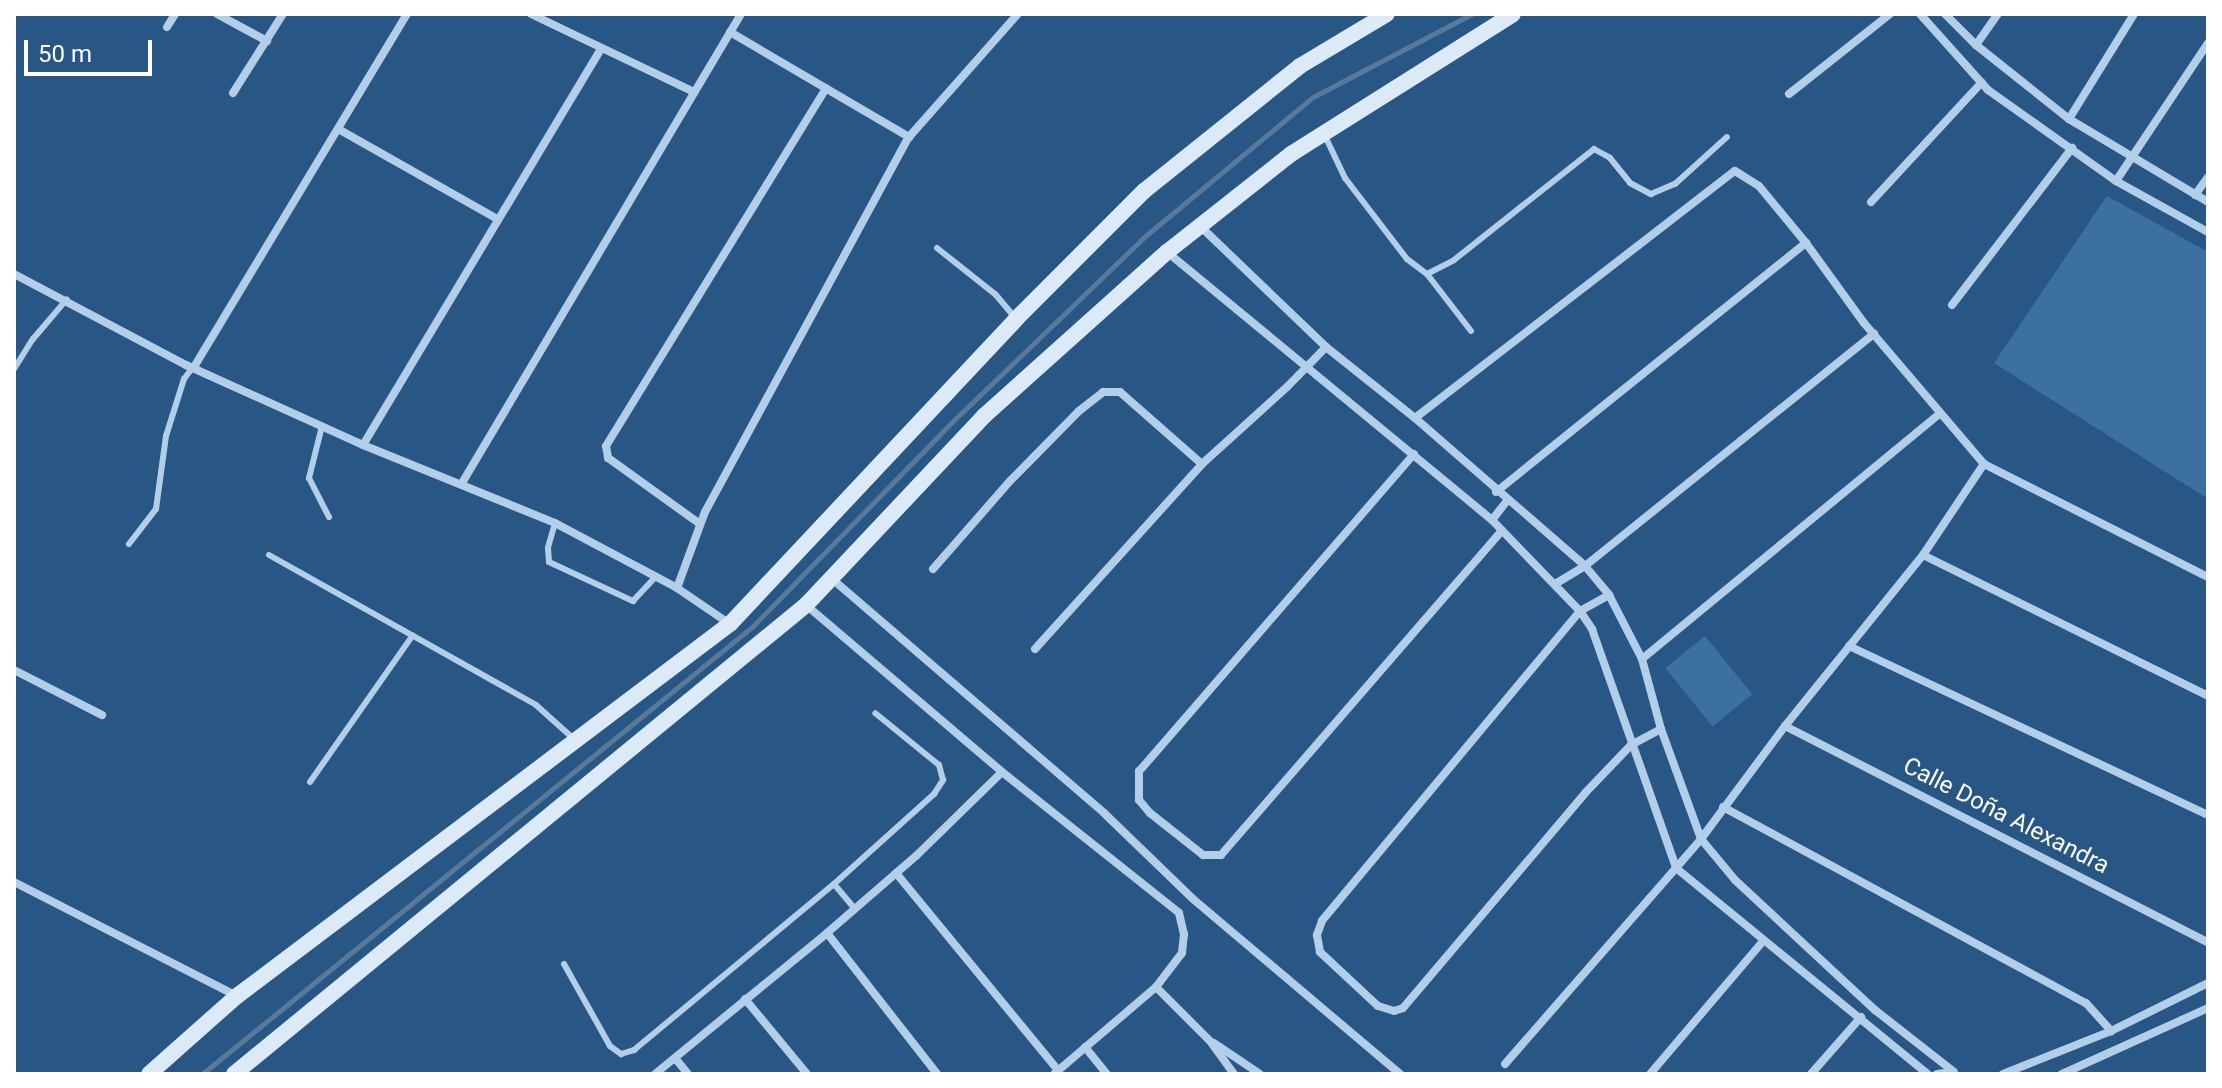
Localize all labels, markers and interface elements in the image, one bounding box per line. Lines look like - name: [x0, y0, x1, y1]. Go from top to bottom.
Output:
- scale bar: [28, 24, 156, 74]
- text: 50 m: [38, 40, 92, 68]
- street label: Calle Doña Alexandra: [1898, 752, 2114, 880]

